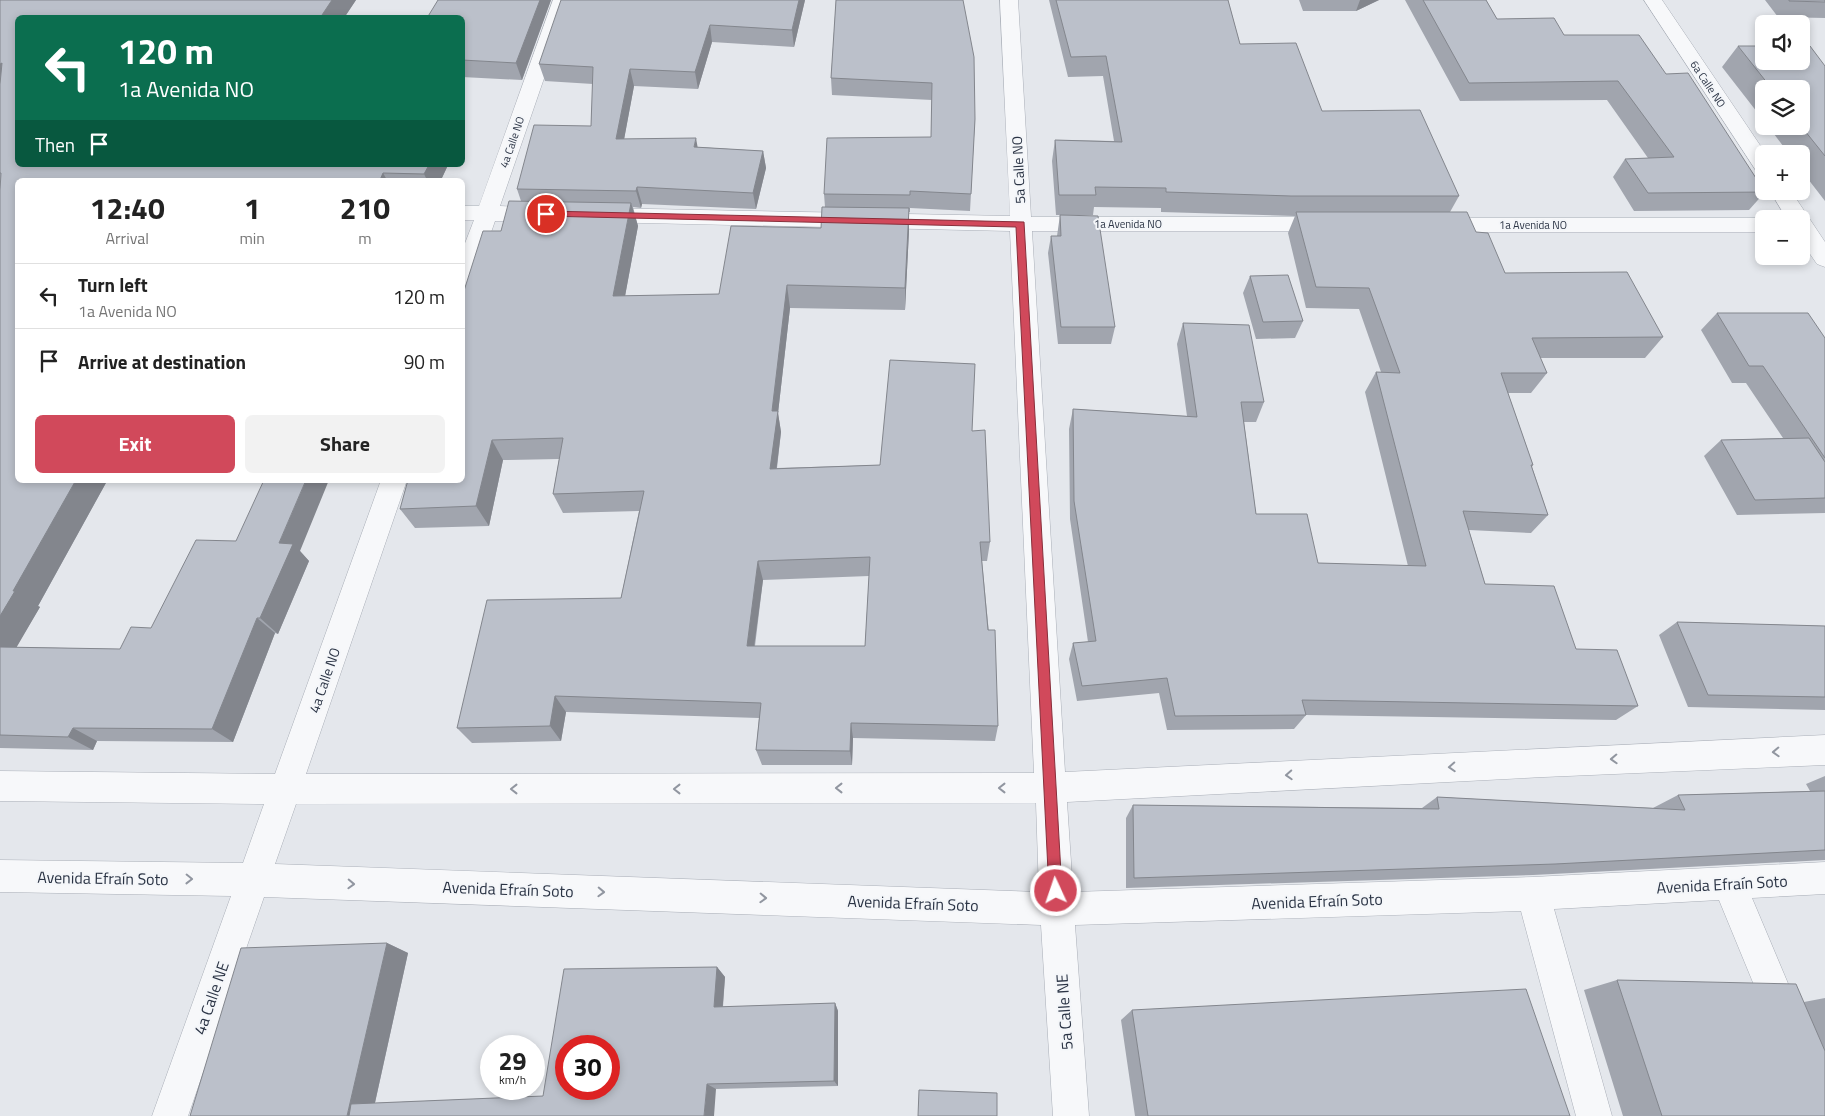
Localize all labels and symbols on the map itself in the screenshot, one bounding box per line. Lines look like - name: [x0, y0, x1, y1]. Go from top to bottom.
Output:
- street label: 6a Calle NO: [1686, 57, 1730, 111]
- street label: 4a Calle NO: [496, 114, 528, 170]
- street label: 5a Calle NO: [1006, 136, 1030, 204]
- pin: [525, 193, 567, 235]
- street label: 1a Avenida NO: [1094, 216, 1162, 232]
- street label: 1a Avenida NO: [1499, 217, 1567, 233]
- street label: 4a Calle NO: [303, 644, 345, 716]
- one-way arrow: [1772, 747, 1780, 758]
- one-way arrow: [1610, 754, 1618, 764]
- one-way arrow: [1447, 761, 1455, 772]
- one-way arrow: [1285, 770, 1293, 781]
- one-way arrow: [835, 783, 843, 793]
- one-way arrow: [998, 783, 1006, 793]
- one-way arrow: [510, 784, 518, 794]
- one-way arrow: [673, 784, 680, 794]
- position arrow: [1029, 864, 1081, 916]
- street label: Avenida Efraín Soto: [37, 865, 169, 891]
- street label: Avenida Efraín Soto: [1656, 869, 1788, 899]
- one-way arrow: [185, 874, 193, 884]
- street label: Avenida Efraín Soto: [442, 875, 574, 903]
- one-way arrow: [347, 878, 355, 889]
- one-way arrow: [597, 887, 605, 898]
- street label: Avenida Efraín Soto: [1251, 887, 1383, 915]
- street label: Avenida Efraín Soto: [847, 889, 979, 917]
- one-way arrow: [760, 893, 768, 903]
- street label: 4a Calle NE: [187, 958, 235, 1038]
- street label: 5a Calle NE: [1049, 973, 1079, 1051]
- speed limit sign: 30: [555, 1035, 620, 1100]

